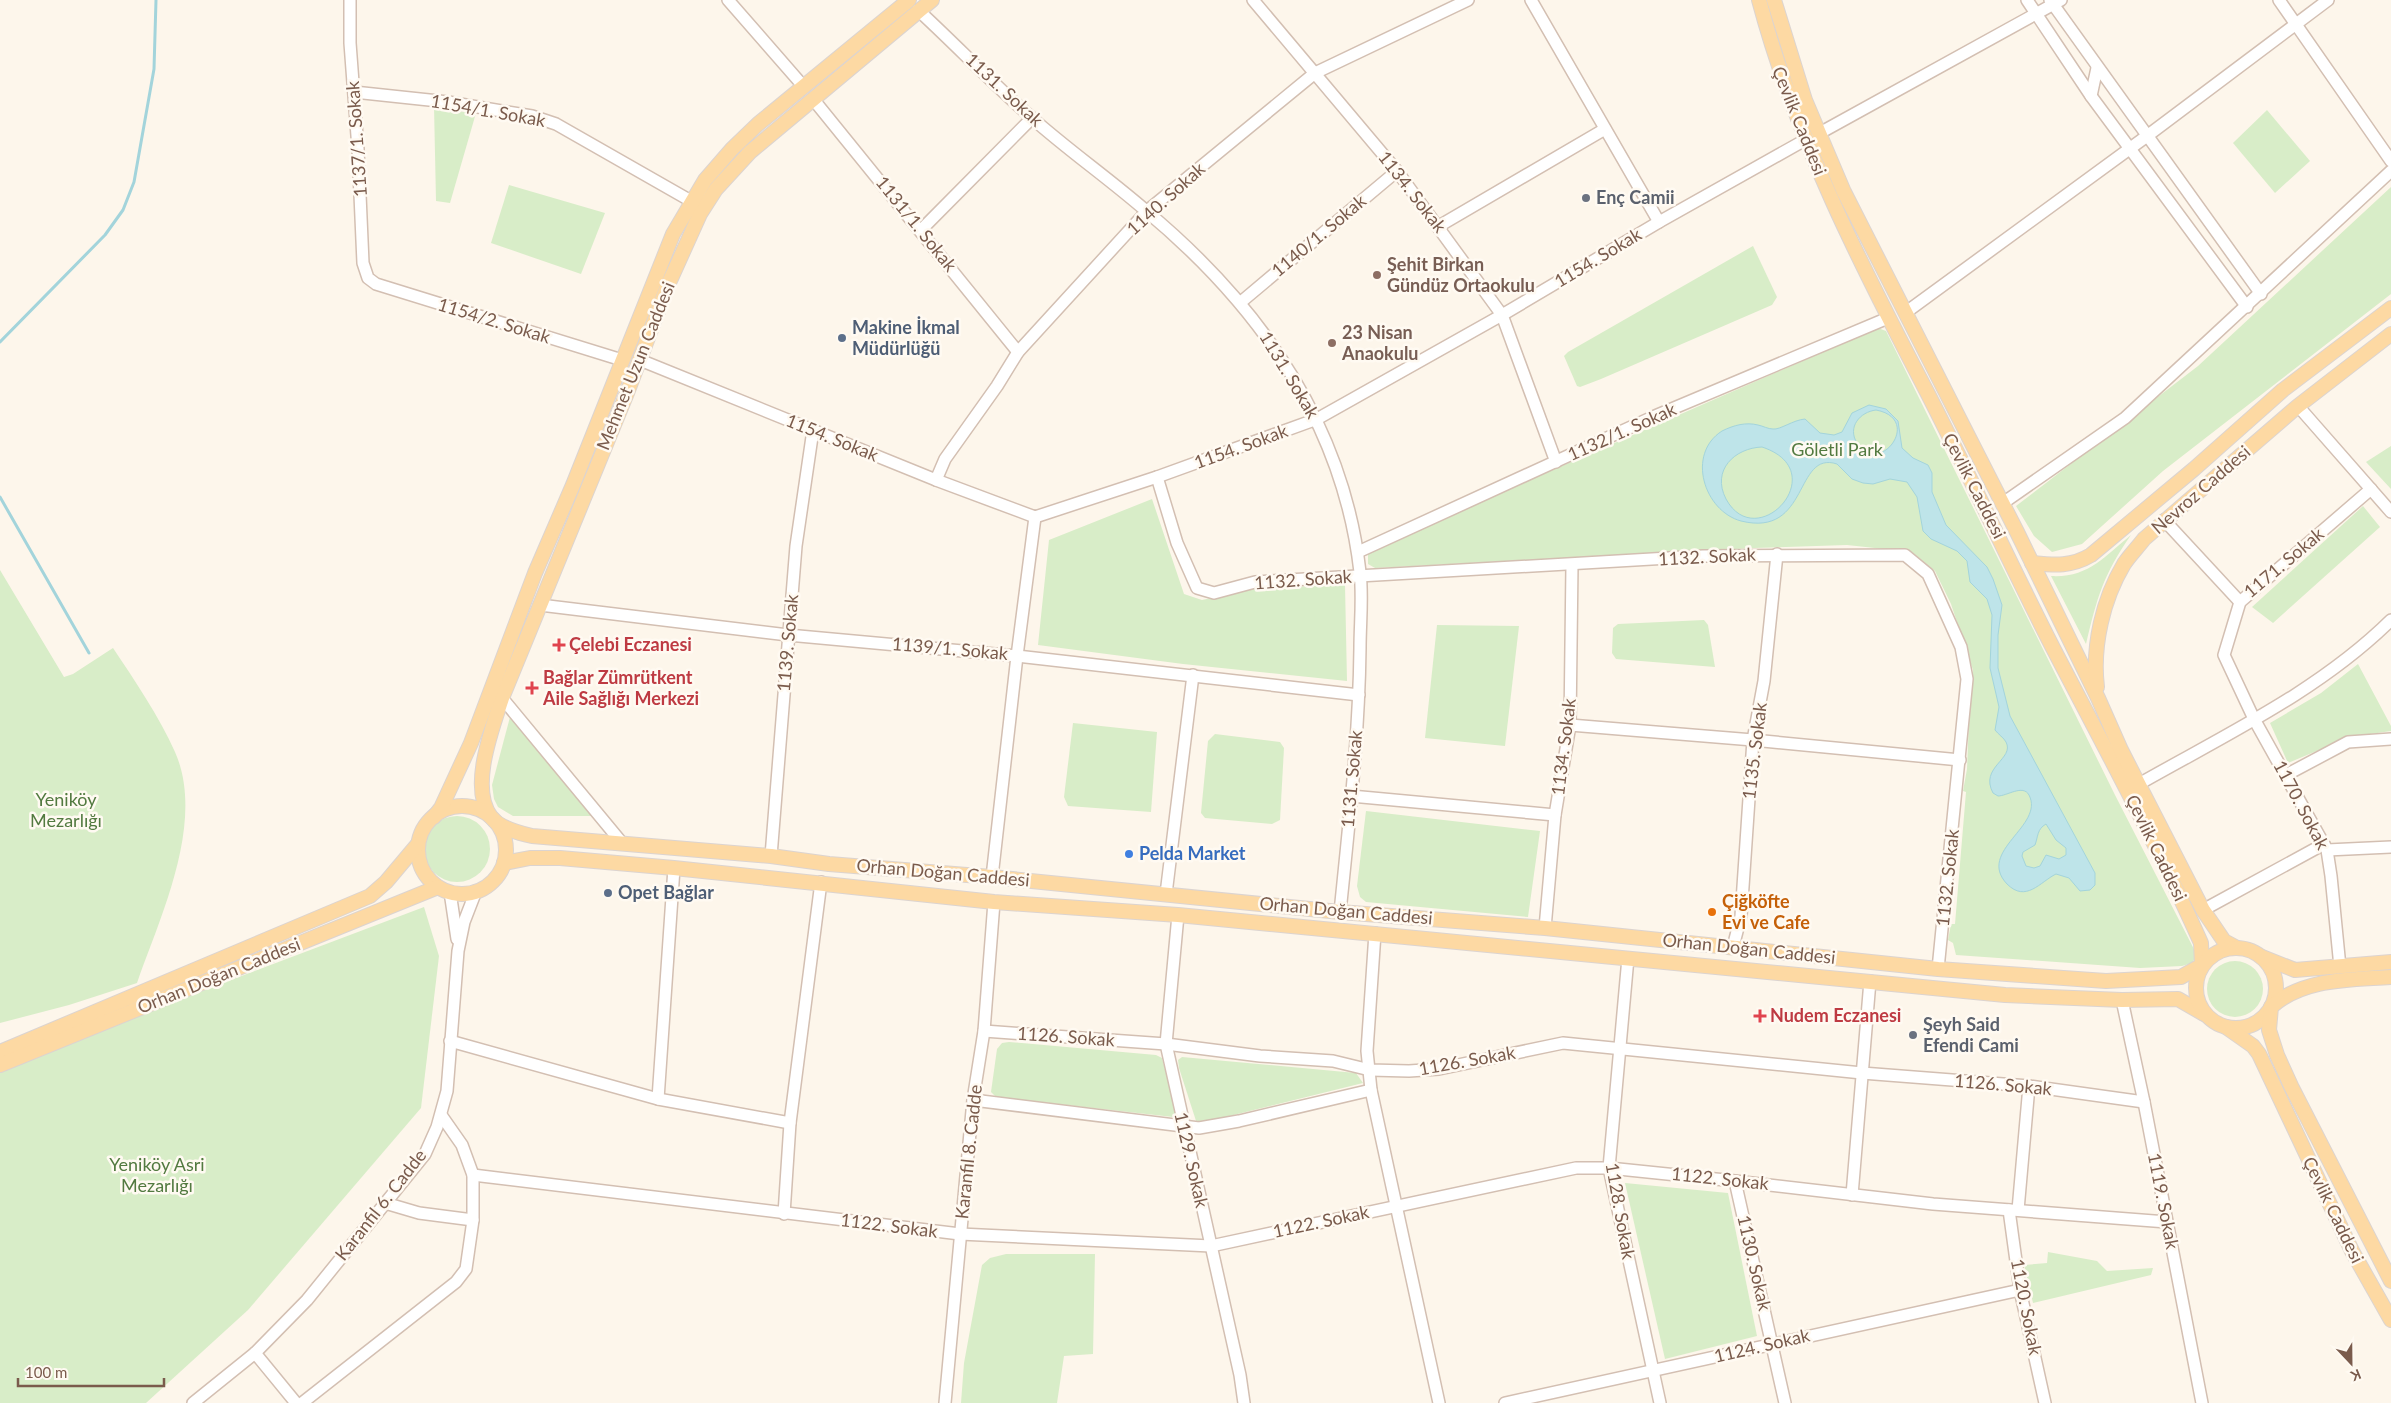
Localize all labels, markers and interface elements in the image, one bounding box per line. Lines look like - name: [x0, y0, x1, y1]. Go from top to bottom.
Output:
- street label: 1131. Sokak: [961, 48, 1049, 131]
- street label: Çevlik Caddesi: [1768, 63, 1832, 178]
- street label: 1137/1. Sokak: [341, 79, 371, 198]
- street label: 1154/1. Sokak: [429, 89, 548, 131]
- street label: 1134. Sokak: [1374, 146, 1452, 237]
- street label: 1140. Sokak: [1122, 157, 1210, 239]
- street label: 1131/1. Sokak: [872, 171, 962, 276]
- place label: Enç Camii: [1596, 186, 1675, 208]
- street label: 1140/1. Sokak: [1267, 189, 1371, 281]
- marker: Enç Camii: [1580, 192, 1592, 204]
- street label: 1154. Sokak: [1550, 222, 1646, 292]
- place label: Şehit Birkan Gündüz Ortaokulu: [1387, 253, 1535, 296]
- marker: Şehit Birkan Gündüz Ortaokulu: [1371, 269, 1383, 281]
- street label: Mehmet Uzun Caddesi: [591, 278, 679, 453]
- street label: 1154/2. Sokak: [435, 293, 554, 348]
- place label: Makine İkmal Müdürlüğü: [852, 316, 960, 359]
- place label: 23 Nisan Anaokulu: [1341, 321, 1419, 364]
- street label: 1131. Sokak: [1255, 327, 1325, 423]
- marker: Makine İkmal Müdürlüğü: [836, 332, 848, 344]
- marker: 23 Nisan Anaokulu: [1326, 337, 1338, 349]
- street label: 1132/1. Sokak: [1564, 397, 1680, 465]
- street label: 1154. Sokak: [783, 409, 883, 466]
- street label: 1154. Sokak: [1191, 419, 1291, 473]
- street label: Çevlik Caddesi: [1939, 429, 2011, 542]
- park label: Göletli Park: [1791, 438, 1884, 460]
- street label: Nevroz Caddesi: [2146, 440, 2254, 538]
- street label: 1171. Sokak: [2239, 522, 2329, 602]
- street label: 1132. Sokak: [1658, 542, 1757, 570]
- street label: 1132. Sokak: [1253, 565, 1353, 593]
- street label: 1139. Sokak: [772, 592, 802, 693]
- street label: 1139/1. Sokak: [891, 632, 1010, 664]
- place label: Çelebi Eczanesi: [569, 633, 692, 655]
- marker: Çelebi Eczanesi: [553, 639, 565, 651]
- place label: Bağlar Zümrütkent Aile Sağlığı Merkezi: [542, 666, 699, 709]
- marker: Bağlar Zümrütkent Aile Sağlığı Merkezi: [525, 681, 539, 695]
- street label: 1134. Sokak: [1546, 696, 1580, 797]
- street label: 1135. Sokak: [1737, 700, 1771, 801]
- street label: 1131. Sokak: [1336, 728, 1366, 829]
- street label: 1170. Sokak: [2269, 756, 2335, 854]
- park label: Yeniköy Mezarlığı: [30, 788, 102, 831]
- street label: Çevlik Caddesi: [2122, 791, 2192, 904]
- street label: 1132. Sokak: [1931, 827, 1963, 928]
- place label: Pelda Market: [1139, 842, 1246, 864]
- marker: Pelda Market: [1123, 848, 1135, 860]
- street label: Orhan Doğan Caddesi: [856, 853, 1031, 891]
- place label: Opet Bağlar: [618, 881, 714, 903]
- marker: Opet Bağlar: [602, 887, 614, 899]
- place label: Çiğköfte Evi ve Cafe: [1722, 890, 1810, 933]
- street label: Orhan Doğan Caddesi: [1259, 891, 1434, 929]
- marker: Çiğköfte Evi ve Cafe: [1706, 906, 1718, 918]
- street label: Orhan Doğan Caddesi: [1662, 928, 1837, 968]
- street label: Orhan Doğan Caddesi: [134, 932, 303, 1018]
- place label: Nudem Eczanesi: [1770, 1004, 1901, 1026]
- marker: Nudem Eczanesi: [1754, 1010, 1766, 1022]
- place label: Şeyh Said Efendi Cami: [1923, 1013, 2019, 1056]
- street label: 1126. Sokak: [1017, 1022, 1116, 1050]
- marker: Şeyh Said Efendi Cami: [1907, 1029, 1919, 1041]
- street label: 1126. Sokak: [1417, 1041, 1518, 1079]
- street label: 1126. Sokak: [1953, 1069, 2054, 1099]
- street label: Karanfil 8. Cadde: [950, 1084, 986, 1220]
- street label: 1129. Sokak: [1170, 1110, 1214, 1211]
- street label: Karanfil 6. Cadde: [330, 1144, 430, 1264]
- street label: 1119. Sokak: [2144, 1151, 2184, 1252]
- park label: Yeniköy Asri Mezarlığı: [109, 1153, 205, 1196]
- street label: Çevlik Caddesi: [2299, 1153, 2369, 1266]
- street label: 1128. Sokak: [1602, 1161, 1640, 1262]
- street label: 1122. Sokak: [1670, 1162, 1771, 1194]
- street label: 1122. Sokak: [1271, 1200, 1372, 1242]
- street label: 1122. Sokak: [839, 1208, 940, 1242]
- street label: 1130. Sokak: [1733, 1213, 1777, 1314]
- street label: 1120. Sokak: [2007, 1257, 2047, 1358]
- street label: 1124. Sokak: [1712, 1323, 1813, 1367]
- north arrow: [2326, 1338, 2376, 1388]
- scale bar: [18, 1356, 164, 1388]
- text: 100 m: [25, 1363, 67, 1381]
- text: K: [2348, 1366, 2364, 1385]

